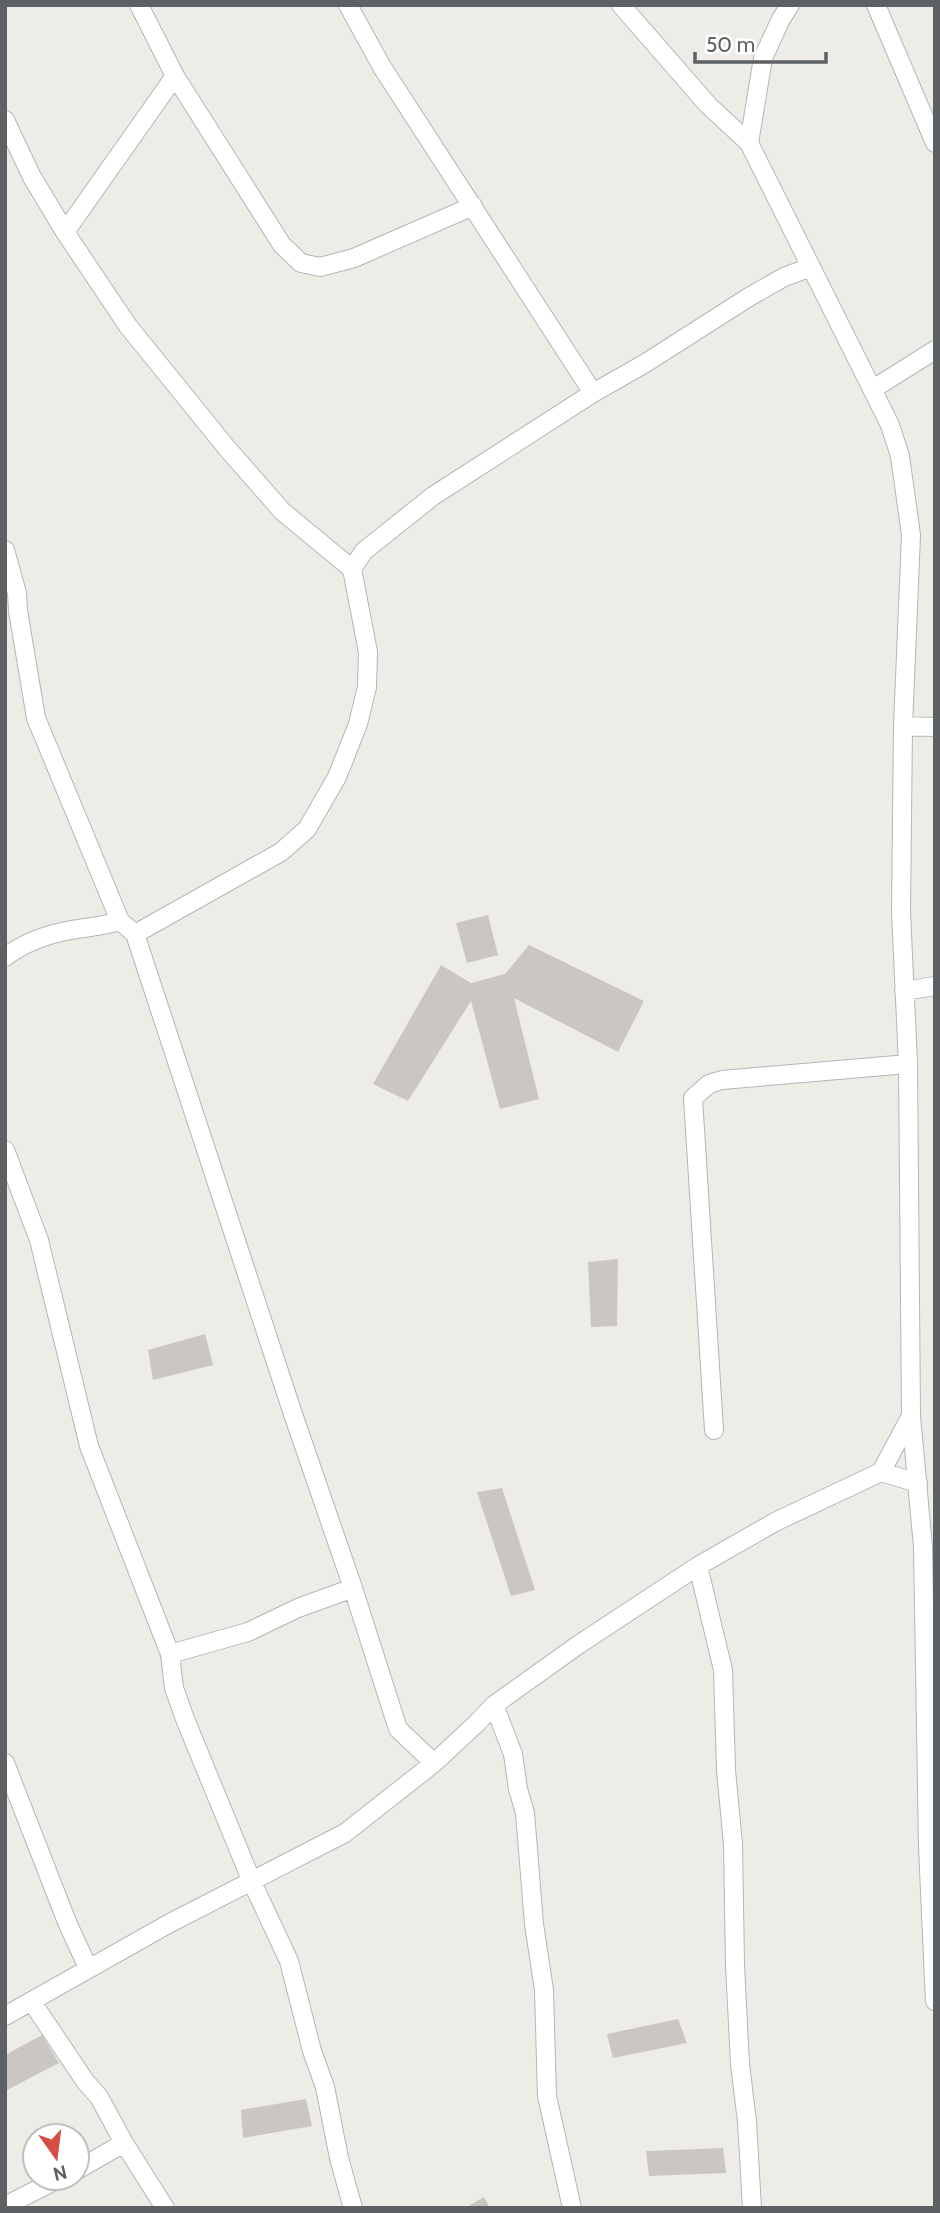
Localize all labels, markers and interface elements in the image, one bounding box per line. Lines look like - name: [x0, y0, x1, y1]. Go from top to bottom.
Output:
- scale bar: [695, 21, 826, 65]
- text: 50 m: [706, 32, 755, 57]
- north arrow: [21, 2122, 91, 2192]
- text: N: [51, 2160, 69, 2186]

